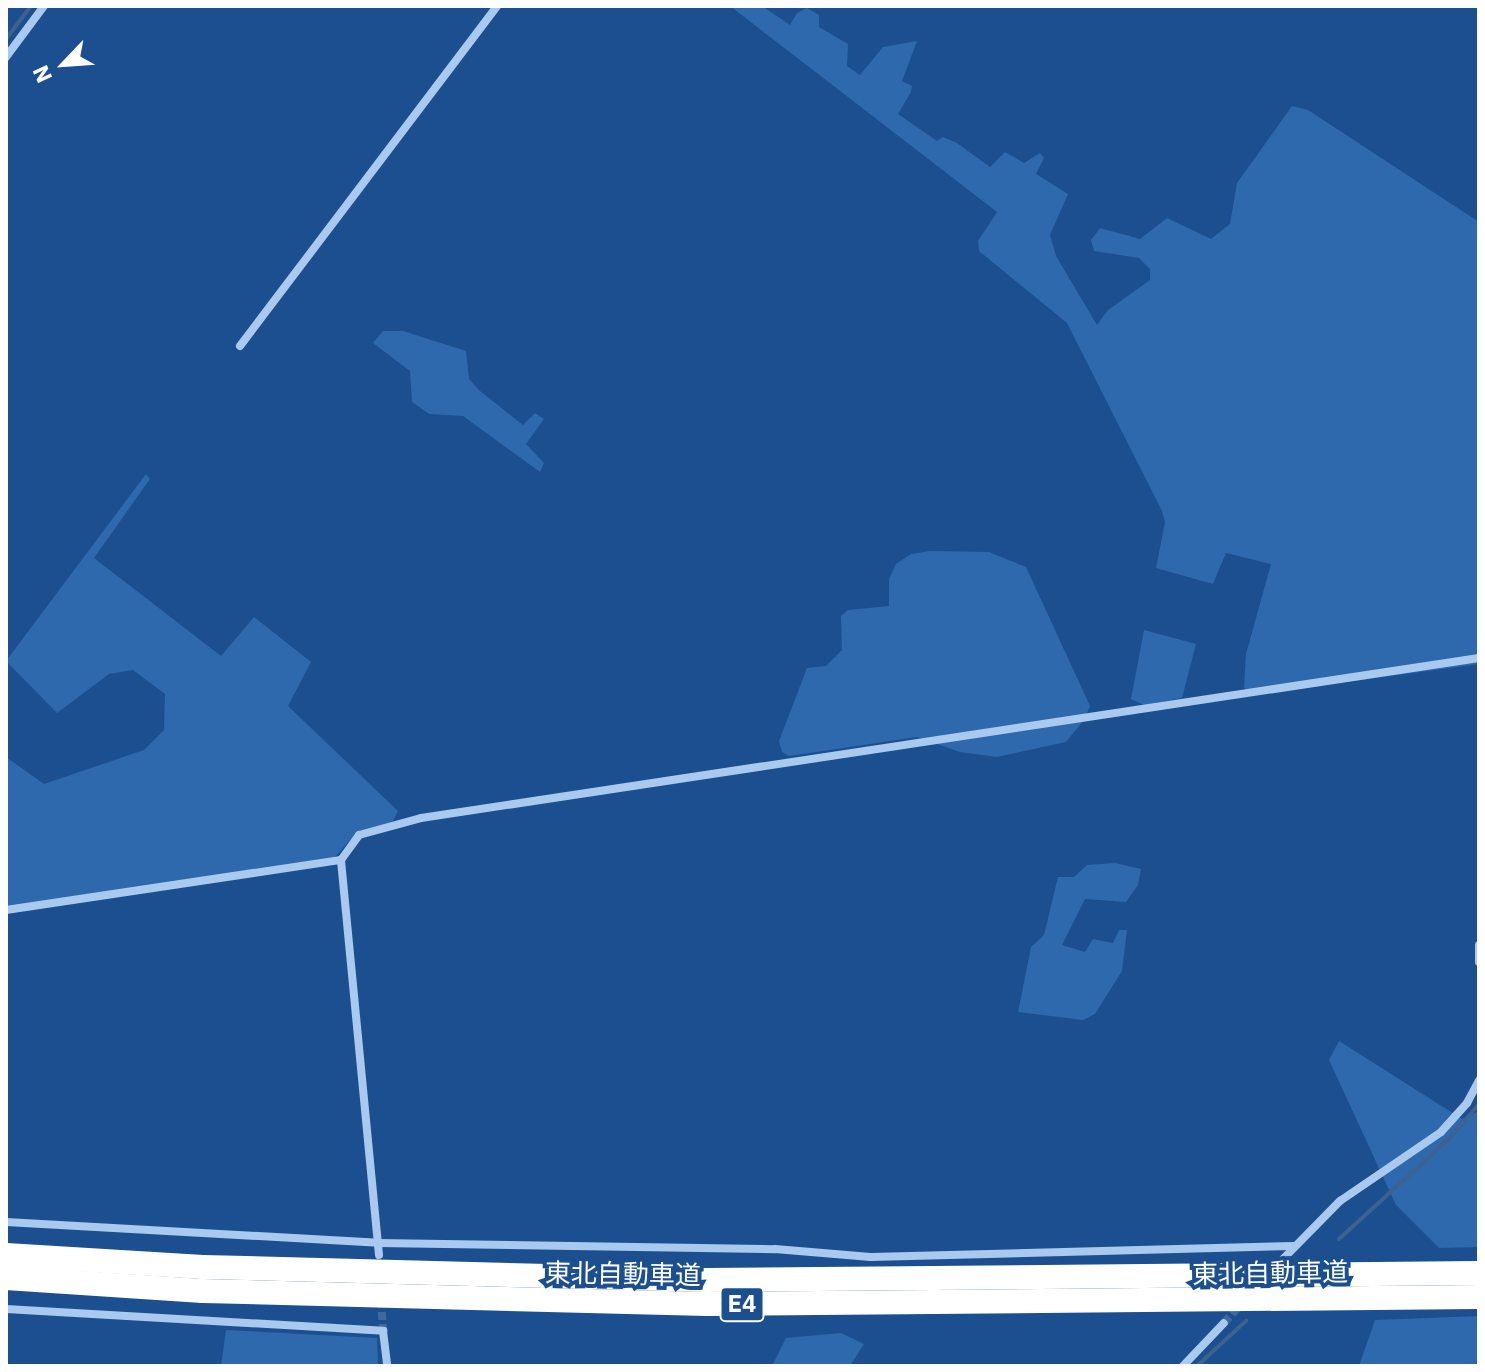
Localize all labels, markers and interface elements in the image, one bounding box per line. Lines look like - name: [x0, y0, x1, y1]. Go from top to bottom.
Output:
- north arrow: [24, 24, 104, 104]
- text: N: [25, 61, 58, 88]
- street label: 東北自動車道: [1192, 1256, 1348, 1290]
- street label: 東北自動車道: [545, 1257, 701, 1291]
- road number: E4: [718, 1284, 766, 1324]

